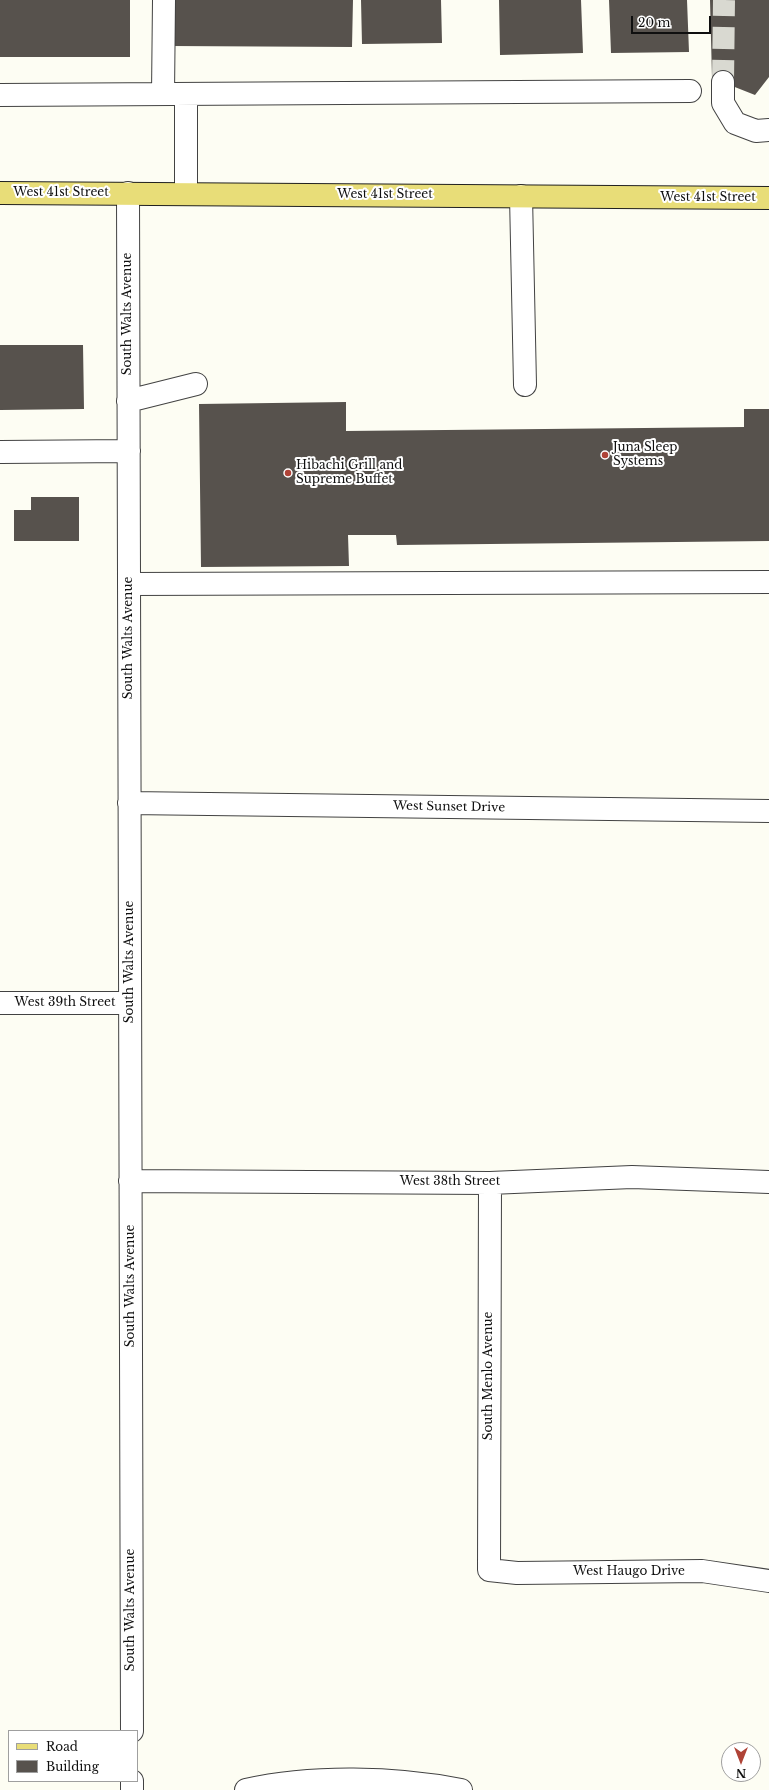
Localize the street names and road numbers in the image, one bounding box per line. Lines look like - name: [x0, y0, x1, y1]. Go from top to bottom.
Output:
- street label: West 41st Street: [13, 186, 109, 200]
- street label: West 41st Street: [337, 188, 433, 202]
- street label: West 41st Street: [660, 191, 756, 205]
- street label: South Walts Avenue: [121, 253, 135, 375]
- street label: South Walts Avenue: [122, 577, 136, 699]
- street label: West Sunset Drive: [393, 799, 505, 815]
- street label: South Walts Avenue: [123, 901, 137, 1023]
- street label: West 39th Street: [15, 996, 115, 1010]
- street label: West 38th Street: [400, 1175, 500, 1189]
- street label: South Walts Avenue: [124, 1225, 138, 1347]
- street label: South Menlo Avenue: [482, 1312, 496, 1440]
- street label: South Walts Avenue: [124, 1549, 138, 1671]
- street label: West Haugo Drive: [573, 1565, 685, 1579]

